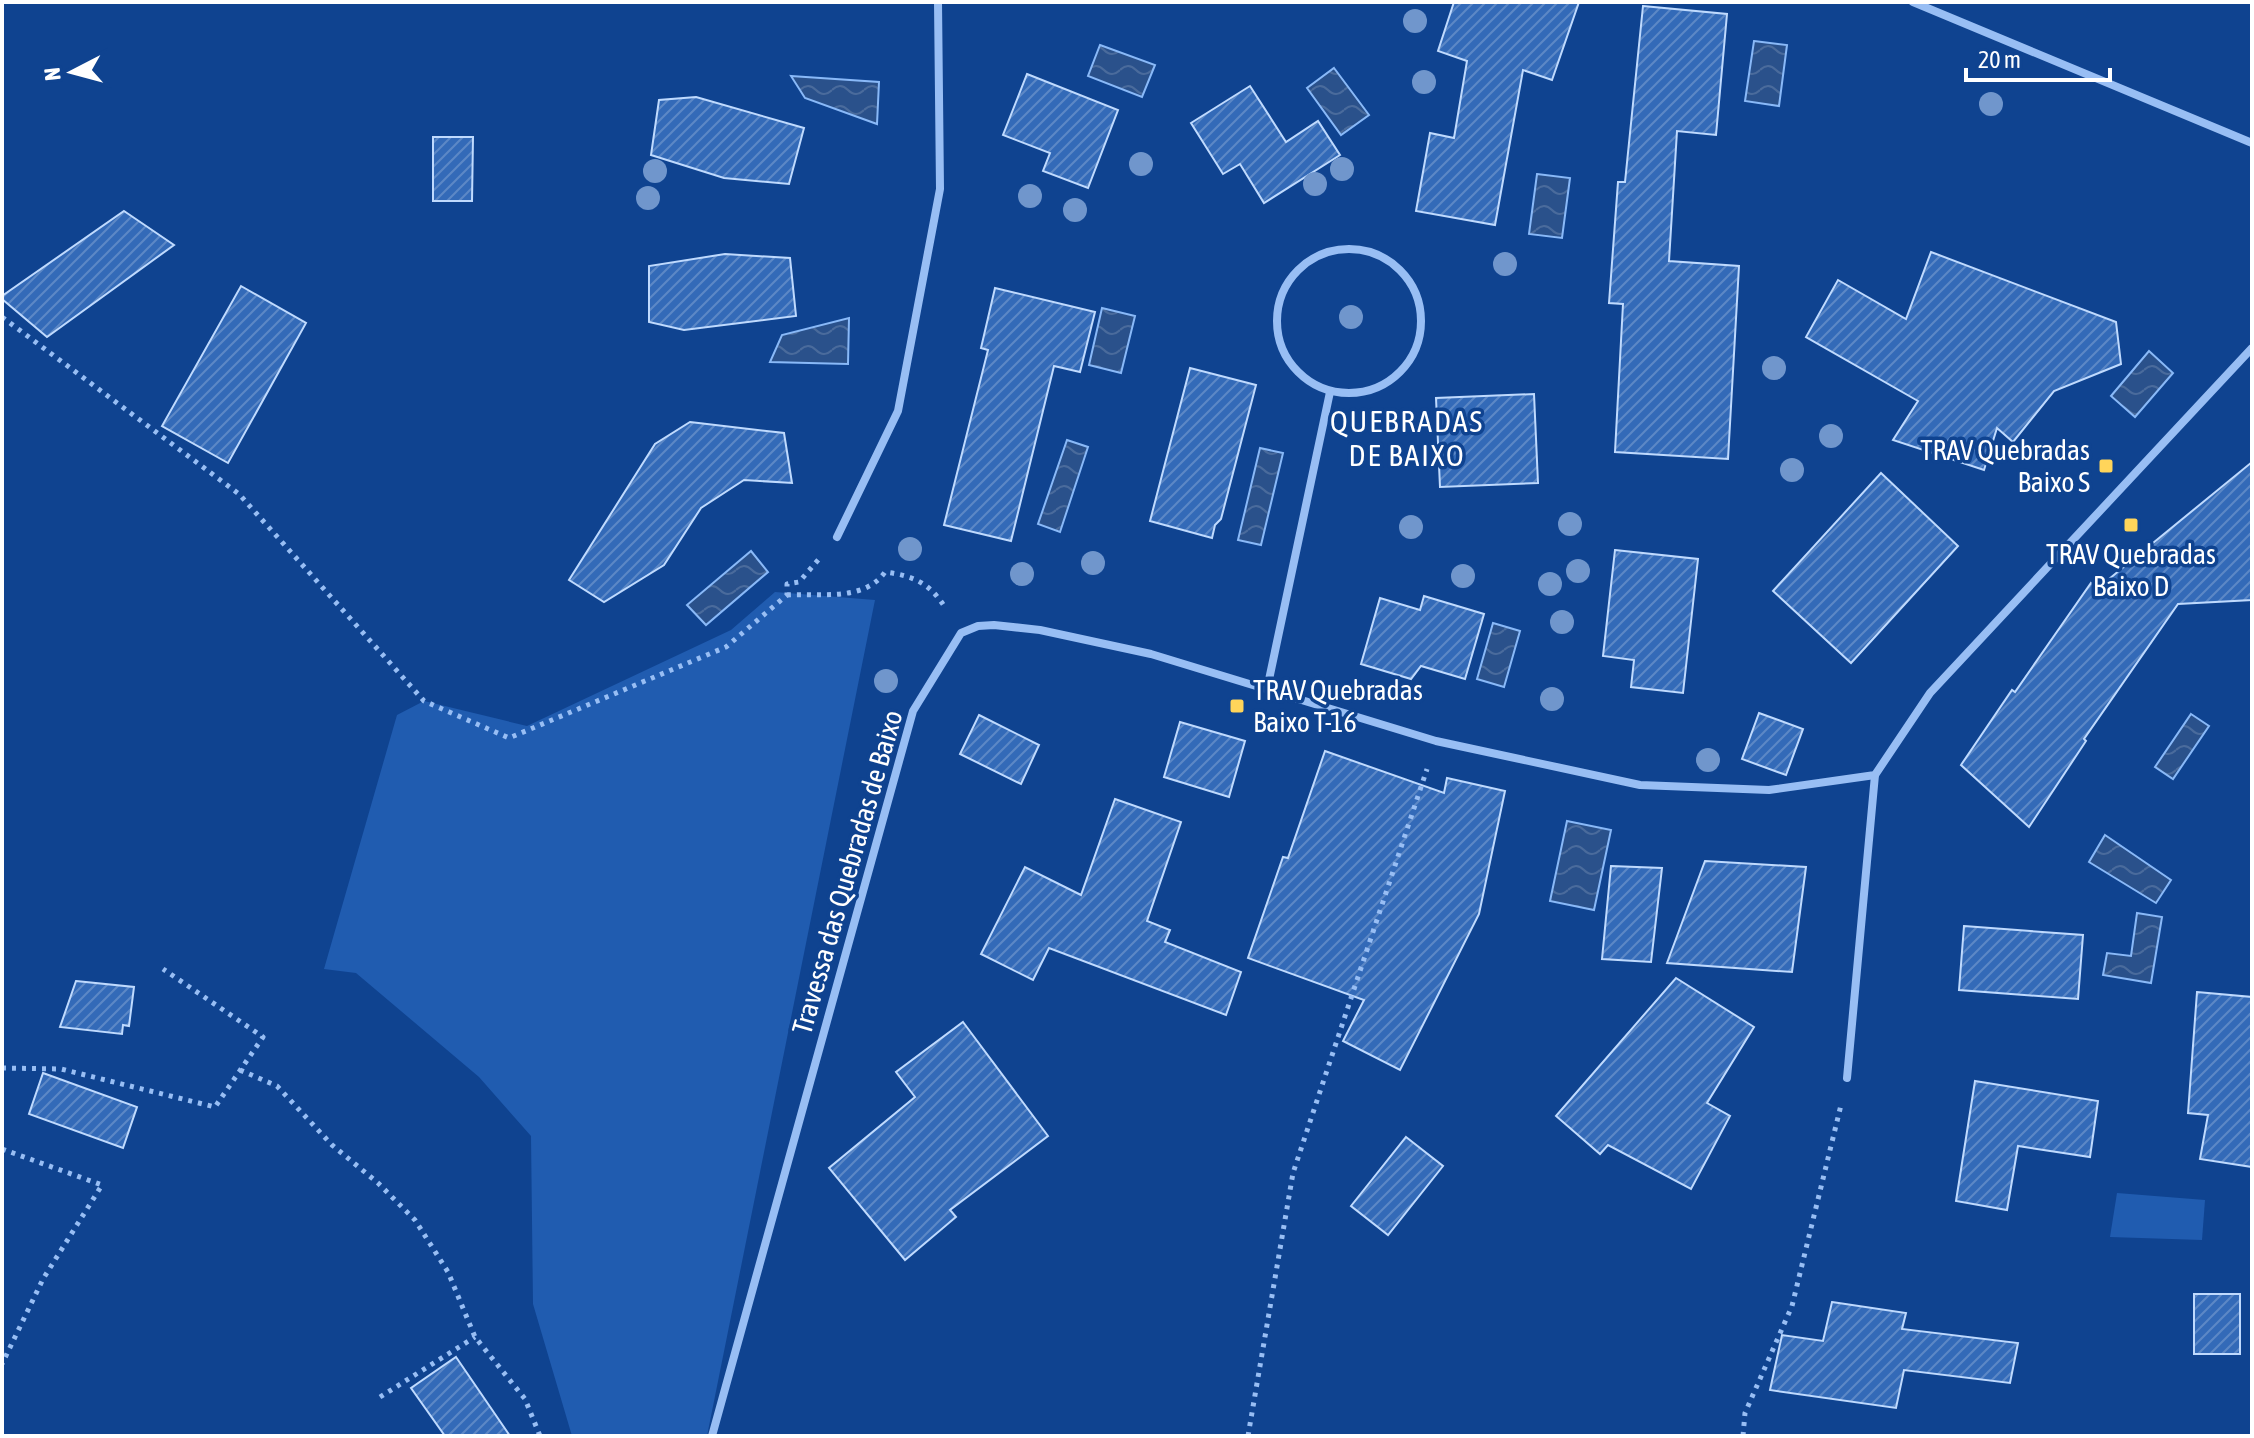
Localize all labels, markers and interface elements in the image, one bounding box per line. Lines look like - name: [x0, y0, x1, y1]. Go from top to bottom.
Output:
- north arrow: [32, 32, 112, 112]
- scale bar: [1966, 32, 2110, 82]
- text: 20 m: [1978, 46, 2021, 73]
- text: N: [39, 66, 66, 82]
- district label: QUEBRADAS DE BAIXO: [1330, 404, 1484, 472]
- place label: TRAV Quebradas Baixo S: [1920, 434, 2090, 498]
- marker: TRAV Quebradas Baixo S: [2097, 457, 2115, 475]
- marker: TRAV Quebradas Baixo D: [2122, 516, 2140, 534]
- place label: TRAV Quebradas Baixo D: [2046, 538, 2216, 602]
- place label: TRAV Quebradas Baixo T-16: [1253, 674, 1423, 738]
- marker: TRAV Quebradas Baixo T-16: [1228, 697, 1246, 715]
- street label: Travessa das Quebradas de Baixo: [785, 706, 909, 1038]

